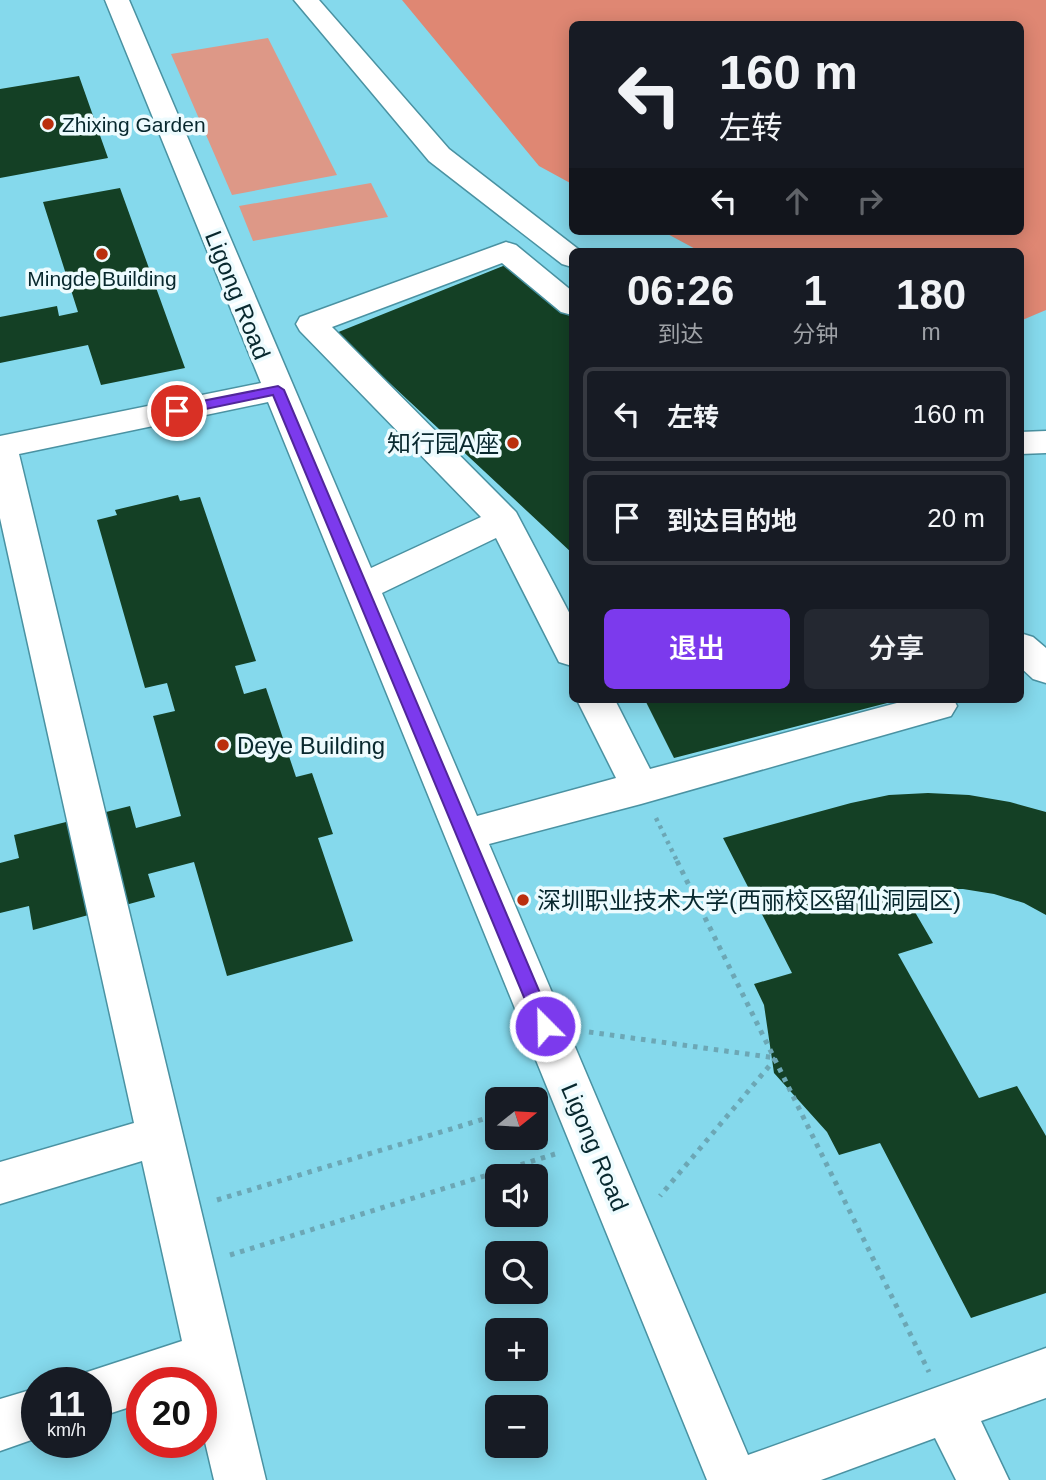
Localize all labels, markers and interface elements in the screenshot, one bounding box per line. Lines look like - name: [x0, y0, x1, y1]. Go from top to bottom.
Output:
- text: 160 m: [719, 45, 858, 99]
- icon: left: [604, 49, 695, 140]
- text: 左转: [719, 110, 783, 146]
- place label: Zhixing Garden: [62, 113, 206, 136]
- marker: Zhixing Garden: [40, 116, 56, 132]
- icon: left: [705, 182, 743, 220]
- icon: ahead: [778, 182, 816, 220]
- icon: right: [851, 182, 889, 220]
- street label: Ligong Road: [200, 227, 276, 363]
- marker: Mingde Building: [94, 246, 110, 262]
- place label: Mingde Building: [27, 267, 177, 290]
- text: 06:26: [627, 267, 734, 314]
- text: 1: [803, 267, 827, 314]
- text: 180: [896, 271, 966, 318]
- text: m: [922, 319, 941, 345]
- text: 到达: [658, 321, 704, 347]
- text: 分钟: [792, 321, 838, 347]
- pin: [147, 381, 207, 441]
- icon: arrive: [158, 392, 196, 430]
- icon: left: [608, 395, 646, 433]
- text: 160 m: [913, 399, 985, 429]
- text: 左转: [667, 402, 719, 432]
- place label: 知行园A座: [387, 430, 499, 457]
- marker: 知行园A座: [505, 435, 521, 451]
- icon: arrive: [608, 499, 646, 537]
- text: 20 m: [927, 503, 985, 533]
- text: 到达目的地: [667, 506, 797, 536]
- button: 退出: [604, 609, 790, 689]
- button: 分享: [804, 609, 989, 689]
- place label: Deye Building: [237, 732, 385, 759]
- marker: Deye Building: [215, 737, 231, 753]
- place label: 深圳职业技术大学(西丽校区留仙洞园区): [537, 887, 961, 914]
- marker: 深圳职业技术大学(西丽校区留仙洞园区): [515, 892, 531, 908]
- position arrow: [508, 989, 582, 1063]
- street label: Ligong Road: [556, 1079, 634, 1215]
- north arrow: [485, 1087, 548, 1150]
- map controls: [485, 1087, 548, 1458]
- button: sound: [485, 1164, 548, 1227]
- button: search: [485, 1241, 548, 1304]
- button: +: [485, 1318, 548, 1381]
- speed limit sign: 20: [126, 1367, 217, 1458]
- text: 11: [48, 1384, 85, 1423]
- button: −: [485, 1395, 548, 1458]
- text: km/h: [47, 1420, 86, 1440]

